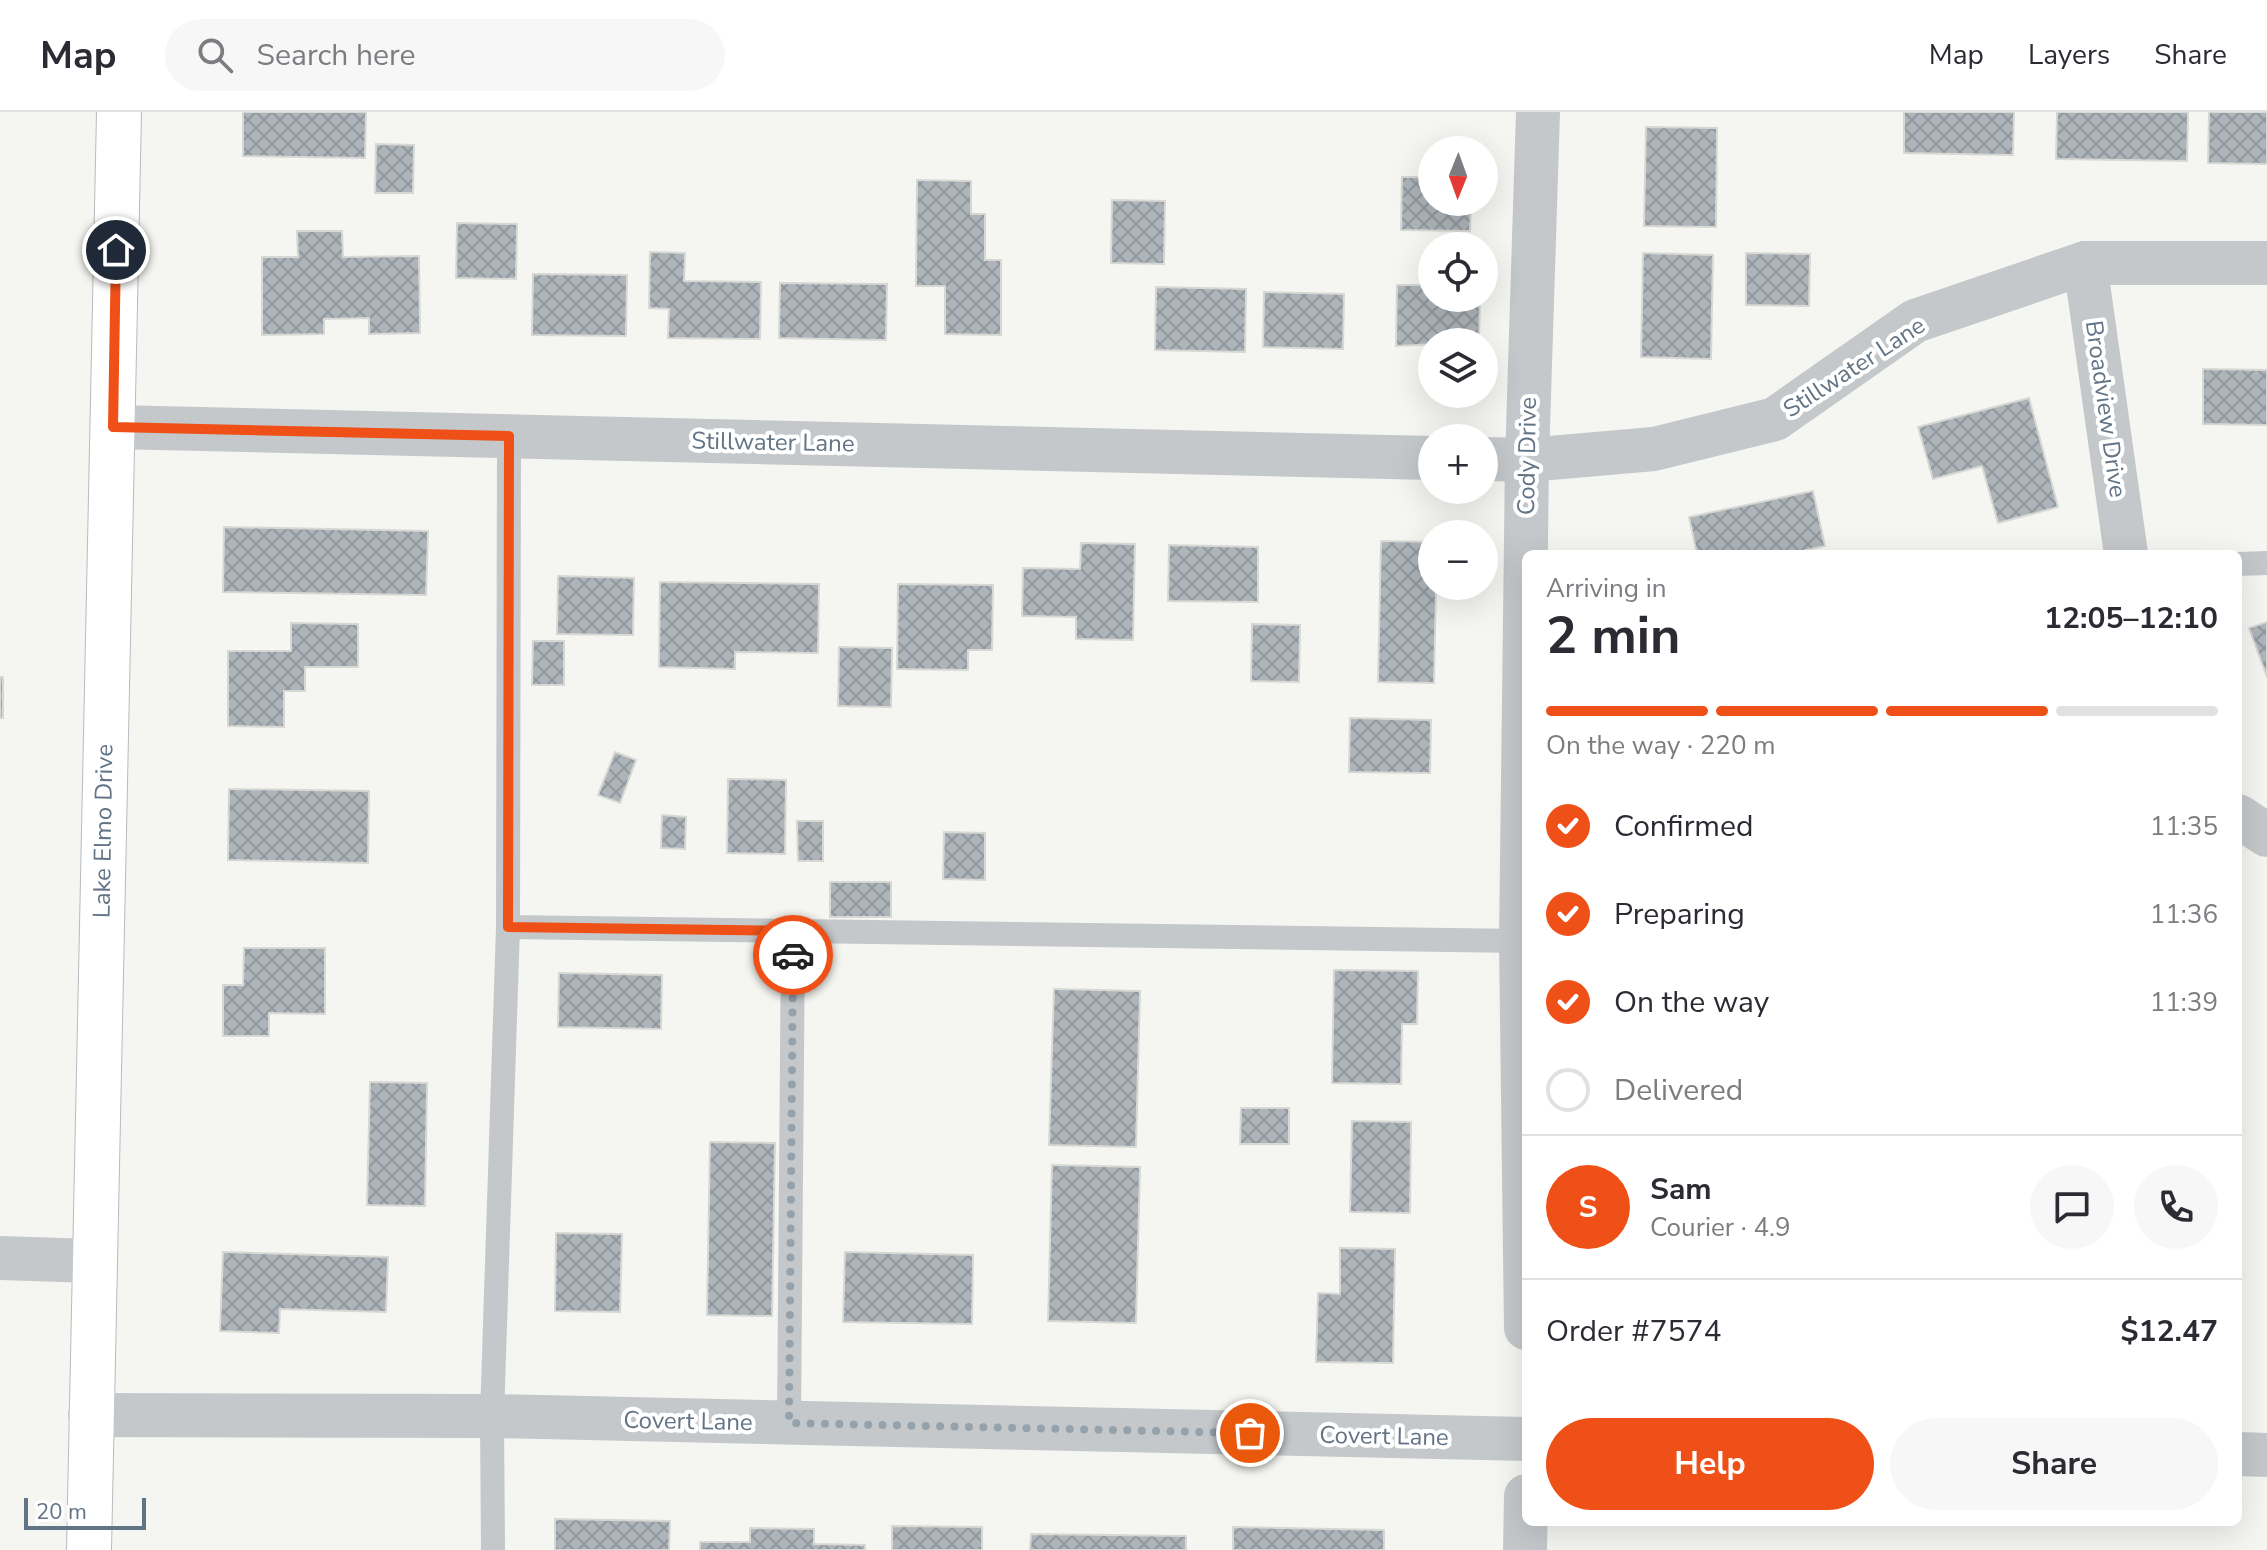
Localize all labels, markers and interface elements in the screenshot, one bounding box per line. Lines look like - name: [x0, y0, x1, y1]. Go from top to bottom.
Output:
- search box: [165, 19, 725, 91]
- text: Map: [40, 30, 117, 81]
- icon: search: [193, 33, 237, 77]
- text: Search here: [257, 35, 416, 76]
- text: Map: [1929, 36, 1984, 74]
- text: Layers: [2028, 36, 2110, 74]
- text: Share: [2154, 36, 2227, 74]
- north arrow: [1418, 136, 1498, 216]
- map controls: [1418, 136, 1498, 600]
- pin: [82, 216, 150, 284]
- icon: home: [94, 228, 138, 272]
- button: locate: [1418, 232, 1498, 312]
- street label: Stillwater Lane: [1777, 309, 1931, 425]
- street label: Broadview Drive: [2078, 318, 2134, 500]
- button: layers: [1418, 328, 1498, 408]
- street label: Cody Drive: [1510, 397, 1544, 515]
- button: +: [1418, 424, 1498, 504]
- street label: Stillwater Lane: [691, 425, 855, 459]
- button: −: [1418, 520, 1498, 600]
- text: Arriving in: [1546, 571, 1667, 606]
- text: 12:05–12:10: [2044, 598, 2218, 639]
- text: 2 min: [1546, 600, 1681, 671]
- text: On the way · 220 m: [1546, 728, 1775, 763]
- street label: Lake Elmo Drive: [85, 743, 121, 919]
- icon: check: [1546, 804, 1590, 848]
- text: Confirmed: [1614, 806, 1754, 847]
- text: 11:35: [2150, 809, 2218, 844]
- icon: check: [1546, 892, 1590, 936]
- text: Preparing: [1614, 894, 1745, 935]
- text: 11:36: [2150, 897, 2218, 932]
- courier: [753, 915, 833, 995]
- icon: car: [771, 933, 815, 977]
- icon: check: [1546, 980, 1590, 1024]
- text: On the way: [1614, 982, 1769, 1023]
- text: 11:39: [2150, 985, 2218, 1020]
- text: Delivered: [1614, 1070, 1743, 1111]
- button: chat: [2030, 1165, 2114, 1249]
- button: phone: [2134, 1165, 2218, 1249]
- text: Sam: [1650, 1169, 1712, 1210]
- text: S: [1579, 1187, 1597, 1228]
- text: Courier · 4.9: [1650, 1210, 1791, 1245]
- text: Order #7574: [1546, 1311, 1721, 1352]
- text: $12.47: [2121, 1311, 2218, 1352]
- pin: [1216, 1399, 1284, 1467]
- street label: Covert Lane: [623, 1404, 753, 1438]
- icon: bag: [1228, 1411, 1272, 1455]
- button: Help: [1546, 1418, 1874, 1510]
- button: Share: [1890, 1418, 2218, 1510]
- street label: Covert Lane: [1319, 1419, 1449, 1453]
- scale bar: [24, 1494, 146, 1530]
- text: 20 m: [36, 1497, 87, 1527]

